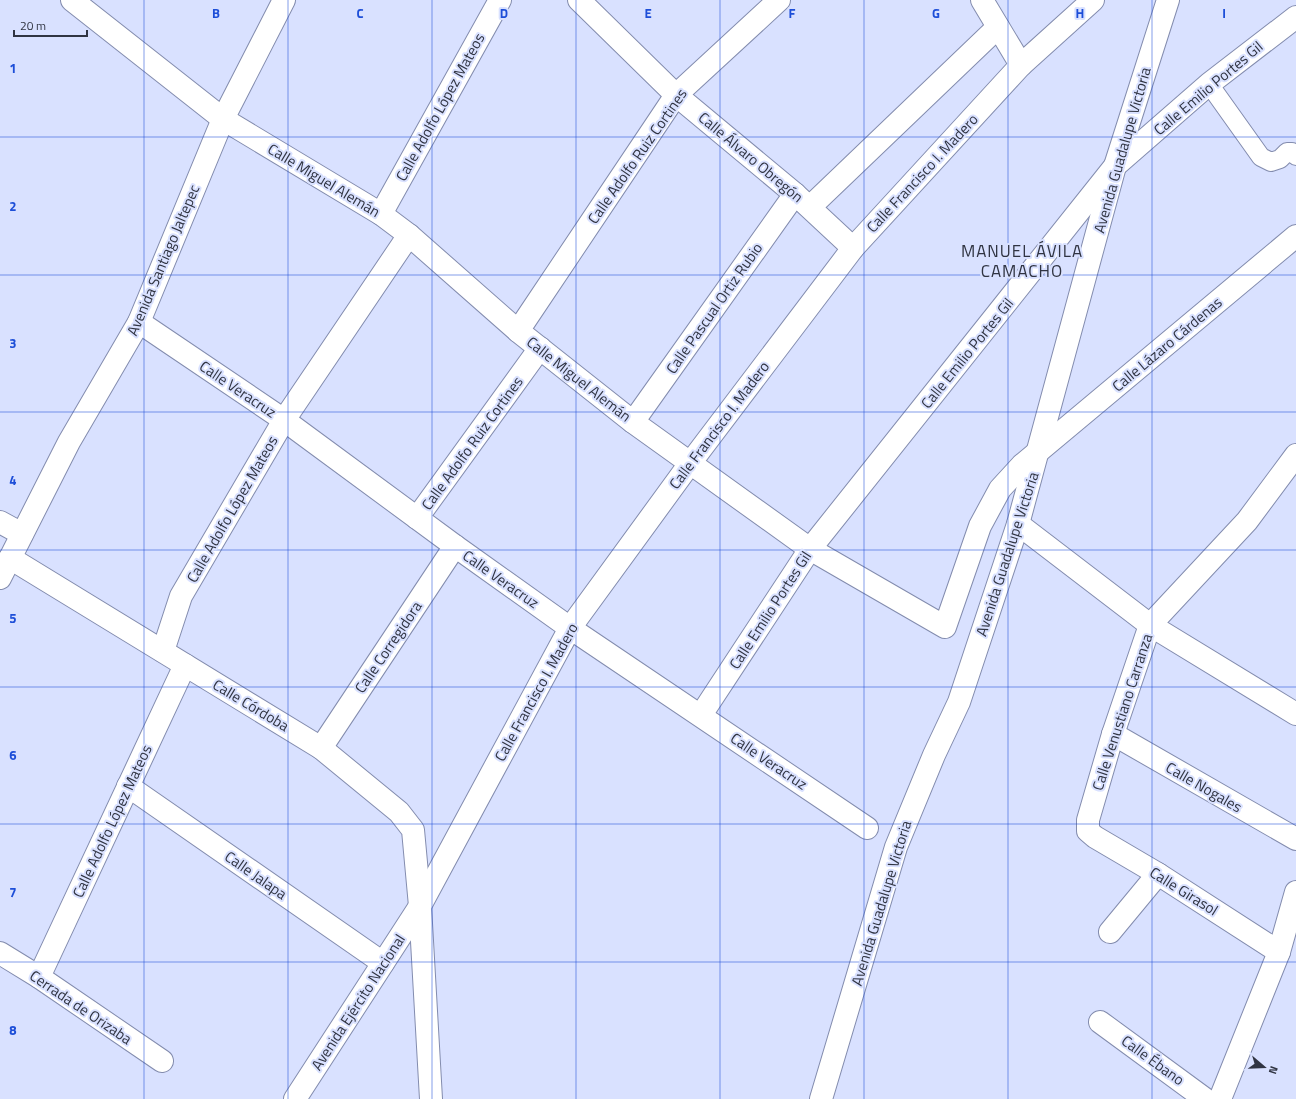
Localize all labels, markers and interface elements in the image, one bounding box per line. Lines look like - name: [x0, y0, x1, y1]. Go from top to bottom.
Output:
- text: B: [212, 3, 220, 23]
- text: C: [356, 3, 364, 23]
- text: D: [500, 3, 508, 23]
- text: E: [644, 3, 652, 23]
- text: F: [789, 3, 796, 23]
- text: G: [932, 3, 940, 23]
- text: H: [1076, 3, 1084, 23]
- text: I: [1222, 3, 1226, 23]
- scale bar: [14, 12, 87, 38]
- text: 20 m: [20, 16, 46, 35]
- street label: Calle Adolfo López Mateos: [390, 29, 490, 185]
- street label: Calle Emilio Portes Gil: [1148, 35, 1268, 141]
- text: 1: [9, 58, 17, 78]
- street label: Avenida Guadalupe Victoria: [1087, 64, 1157, 236]
- street label: Calle Adolfo Ruiz Cortines: [582, 84, 692, 228]
- street label: Calle Álvaro Obregón: [693, 106, 809, 208]
- street label: Calle Francisco I. Madero: [861, 108, 983, 238]
- street label: Calle Miguel Alemán: [263, 137, 385, 223]
- street label: Avenida Santiago Jaltepec: [121, 181, 205, 339]
- text: 2: [9, 196, 17, 216]
- street label: Calle Pascual Ortiz Rubio: [660, 238, 768, 378]
- district label: MANUEL ÁVILA CAMACHO: [961, 238, 1083, 284]
- street label: Calle Lázaro Cárdenas: [1107, 291, 1227, 397]
- street label: Calle Emilio Portes Gil: [915, 293, 1019, 413]
- street label: Calle Miguel Alemán: [522, 331, 636, 427]
- text: 3: [9, 333, 17, 353]
- street label: Calle Veracruz: [195, 355, 281, 423]
- street label: Calle Francisco I. Madero: [663, 356, 775, 494]
- street label: Calle Adolfo Ruiz Cortines: [416, 371, 529, 515]
- street label: Calle Adolfo López Mateos: [180, 431, 284, 587]
- street label: Avenida Guadalupe Victoria: [970, 468, 1045, 639]
- text: 4: [9, 470, 17, 490]
- street label: Calle Veracruz: [458, 544, 544, 614]
- street label: Calle Emilio Portes Gil: [723, 546, 817, 674]
- street label: Calle Corregidora: [349, 596, 428, 698]
- text: 5: [9, 608, 17, 628]
- street label: Calle Francisco I. Madero: [488, 619, 584, 765]
- street label: Calle Venustiano Carranza: [1086, 630, 1158, 793]
- street label: Calle Córdoba: [208, 673, 294, 737]
- street label: Calle Veracruz: [726, 727, 812, 795]
- street label: Calle Adolfo López Mateos: [66, 741, 158, 901]
- text: 6: [9, 745, 17, 765]
- street label: Calle Nogales: [1162, 756, 1246, 818]
- street label: Avenida Guadalupe Victoria: [845, 817, 917, 988]
- street label: Calle Jalapa: [220, 845, 292, 905]
- street label: Calle Girasol: [1145, 861, 1223, 921]
- text: 7: [9, 882, 17, 902]
- street label: Avenida Ejército Nacional: [305, 929, 411, 1075]
- street label: Cerrada de Orizaba: [25, 964, 137, 1050]
- text: 8: [9, 1020, 17, 1040]
- street label: Calle Ébano: [1117, 1029, 1189, 1091]
- north arrow: [1244, 1047, 1284, 1087]
- text: N: [1265, 1064, 1282, 1076]

